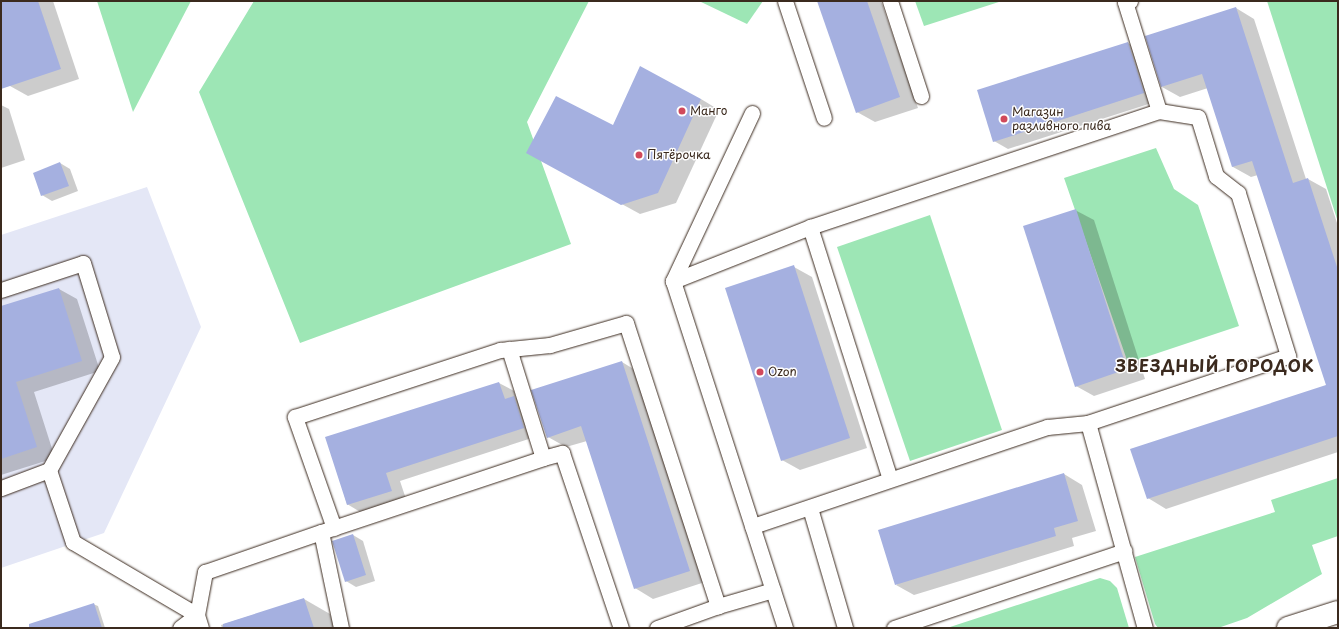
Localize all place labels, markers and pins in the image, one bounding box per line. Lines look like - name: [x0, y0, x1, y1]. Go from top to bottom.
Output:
- place label: Манго: [690, 104, 728, 118]
- place label: Магазин разливного пива: [1012, 105, 1111, 133]
- marker: Манго: [677, 106, 687, 116]
- marker: Магазин разливного пива: [999, 114, 1009, 124]
- place label: Пятёрочка: [647, 148, 710, 162]
- marker: Пятёрочка: [634, 150, 644, 160]
- place label: Ozon: [768, 365, 797, 379]
- marker: Ozon: [755, 367, 765, 377]

